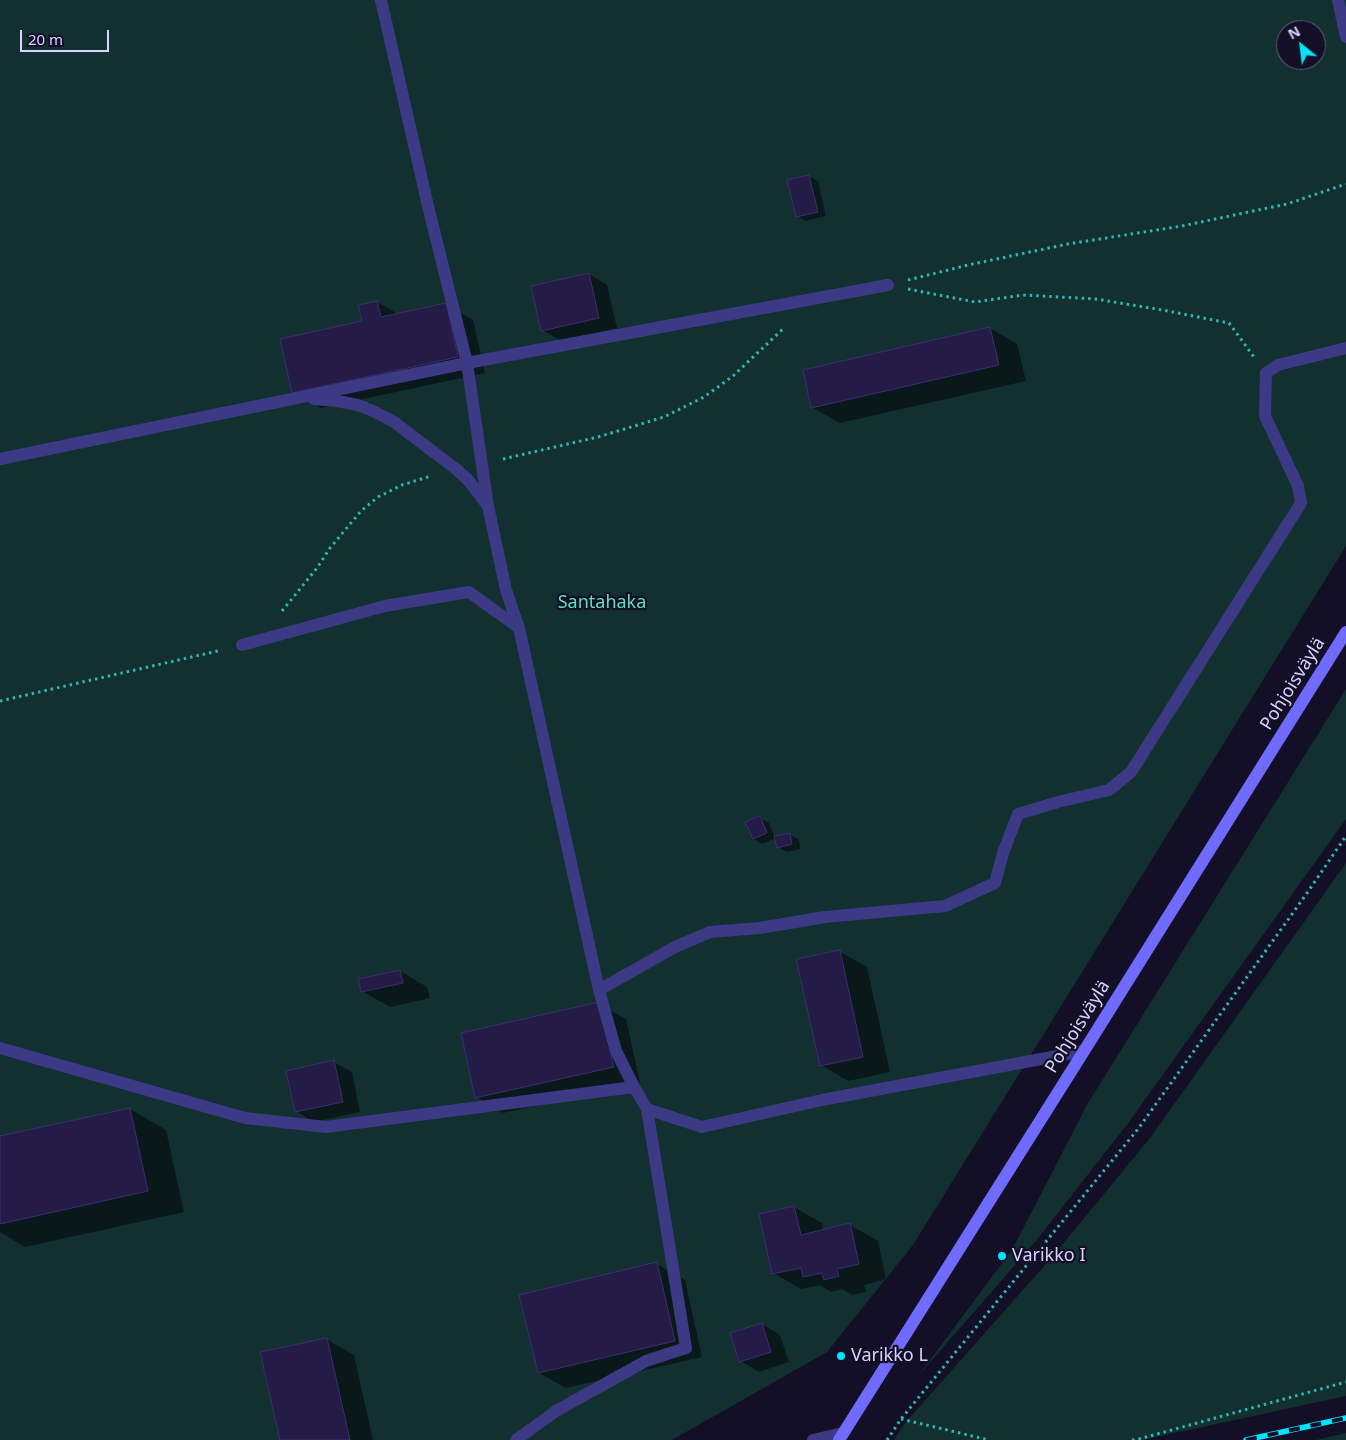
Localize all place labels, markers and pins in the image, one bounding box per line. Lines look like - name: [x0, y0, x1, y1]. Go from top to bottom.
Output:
- place label: Varikko I: [1012, 1245, 1086, 1267]
- marker: Varikko I: [996, 1250, 1008, 1262]
- place label: Varikko L: [851, 1345, 928, 1367]
- marker: Varikko L: [835, 1350, 847, 1362]

